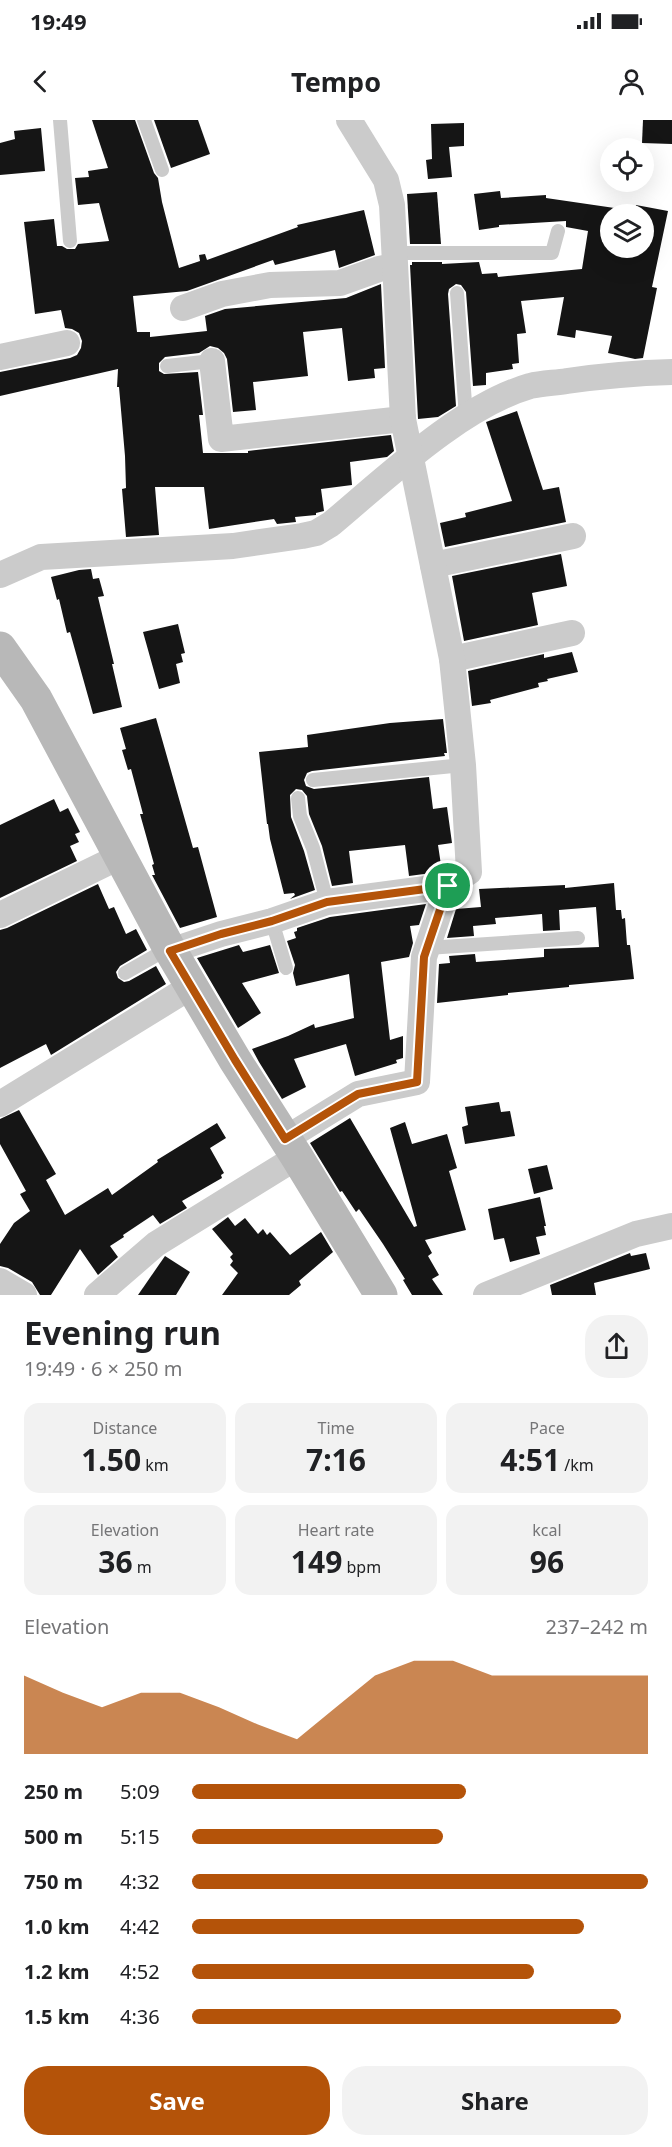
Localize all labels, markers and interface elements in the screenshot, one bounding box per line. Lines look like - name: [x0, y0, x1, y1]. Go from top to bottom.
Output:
- text: 19:49: [30, 6, 87, 36]
- text: Tempo: [291, 63, 381, 100]
- icon: back: [24, 65, 57, 98]
- icon: person: [615, 65, 648, 98]
- map controls: [600, 138, 654, 258]
- button: locate: [600, 138, 654, 192]
- button: layers: [600, 204, 654, 258]
- pin: [422, 860, 473, 911]
- icon: arrive: [431, 869, 464, 902]
- text: Evening run: [24, 1310, 221, 1355]
- button: share: [585, 1315, 648, 1378]
- text: 19:49 · 6 × 250 m: [24, 1355, 182, 1382]
- text: Distance: [93, 1417, 157, 1439]
- text: Time: [317, 1417, 355, 1439]
- text: Pace: [529, 1417, 565, 1439]
- text: 1.50: [81, 1439, 141, 1480]
- text: 7:16: [306, 1439, 366, 1480]
- text: 4:51: [500, 1439, 560, 1480]
- text: km: [141, 1454, 169, 1476]
- text: /km: [560, 1454, 594, 1476]
- text: Elevation: [91, 1519, 159, 1541]
- text: Heart rate: [298, 1519, 374, 1541]
- text: kcal: [532, 1519, 562, 1541]
- text: 36: [98, 1541, 133, 1582]
- text: 149: [291, 1541, 342, 1582]
- text: 96: [530, 1541, 564, 1582]
- text: m: [133, 1556, 152, 1578]
- text: bpm: [342, 1556, 381, 1578]
- text: Elevation: [24, 1613, 109, 1640]
- text: 237–242 m: [545, 1613, 648, 1640]
- text: 250 m: [24, 1778, 83, 1805]
- text: 5:09: [120, 1778, 160, 1805]
- text: 500 m: [24, 1823, 83, 1850]
- text: 5:15: [120, 1823, 160, 1850]
- text: 750 m: [24, 1868, 83, 1895]
- text: 4:32: [120, 1868, 160, 1895]
- text: 1.0 km: [24, 1913, 90, 1940]
- text: 4:42: [120, 1913, 160, 1940]
- text: 1.2 km: [24, 1958, 90, 1985]
- text: 4:52: [120, 1958, 160, 1985]
- text: 1.5 km: [24, 2003, 90, 2030]
- text: 4:36: [120, 2003, 160, 2030]
- button: Save: [24, 2066, 330, 2135]
- button: Share: [342, 2066, 648, 2135]

